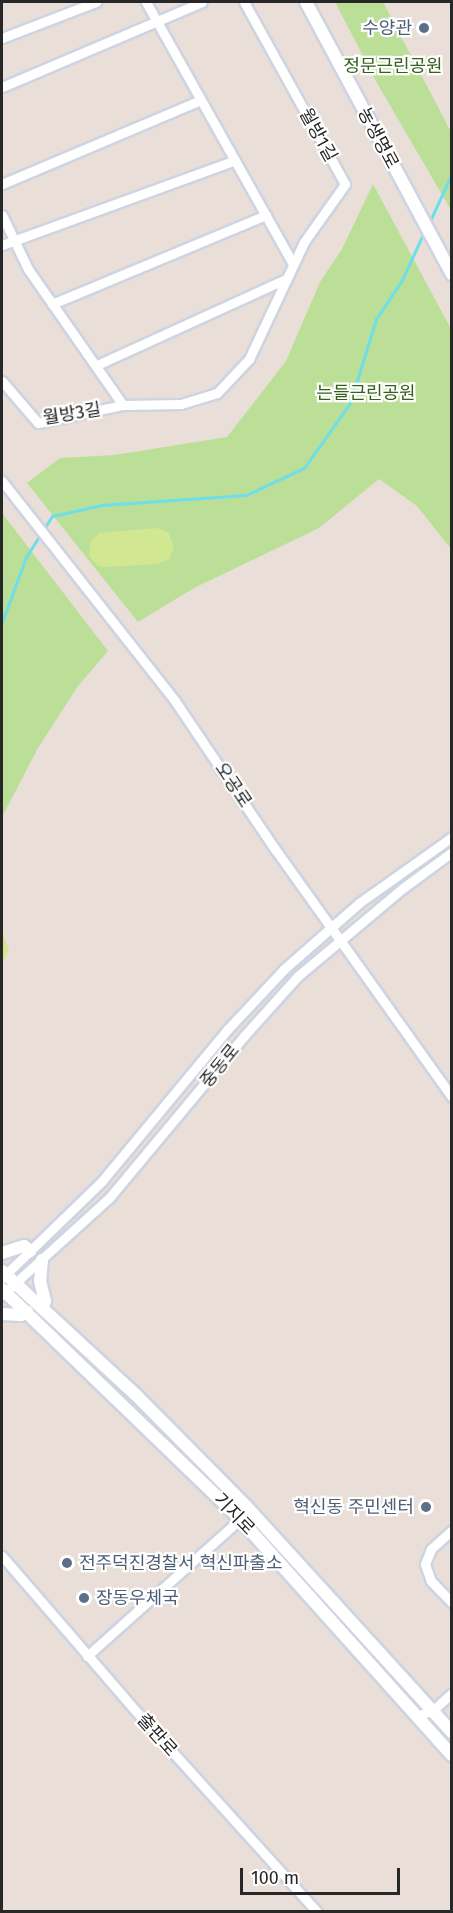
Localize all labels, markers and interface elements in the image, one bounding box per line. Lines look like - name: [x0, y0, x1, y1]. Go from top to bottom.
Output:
- place label: 수양관: [362, 17, 412, 39]
- marker: 수양관: [417, 21, 431, 35]
- park label: 정문근린공원: [343, 55, 443, 77]
- street label: 농생명로: [353, 104, 403, 172]
- street label: 월방1길: [295, 105, 341, 165]
- park label: 는들근린공원: [316, 382, 416, 404]
- street label: 월방3길: [41, 399, 103, 429]
- street label: 오공로: [210, 758, 256, 812]
- street label: 중동로: [196, 1040, 244, 1092]
- street label: 기지로: [209, 1489, 259, 1539]
- place label: 혁신동 주민센터: [293, 1496, 414, 1518]
- marker: 혁신동 주민센터: [419, 1500, 433, 1514]
- place label: 전주덕진경찰서 혁신파출소: [79, 1552, 282, 1574]
- marker: 전주덕진경찰서 혁신파출소: [60, 1556, 74, 1570]
- place label: 장동우체국: [96, 1587, 179, 1609]
- marker: 장동우체국: [77, 1591, 91, 1605]
- street label: 출판로: [132, 1709, 182, 1761]
- scale bar: [243, 1856, 404, 1894]
- text: 100 m: [251, 1867, 299, 1889]

